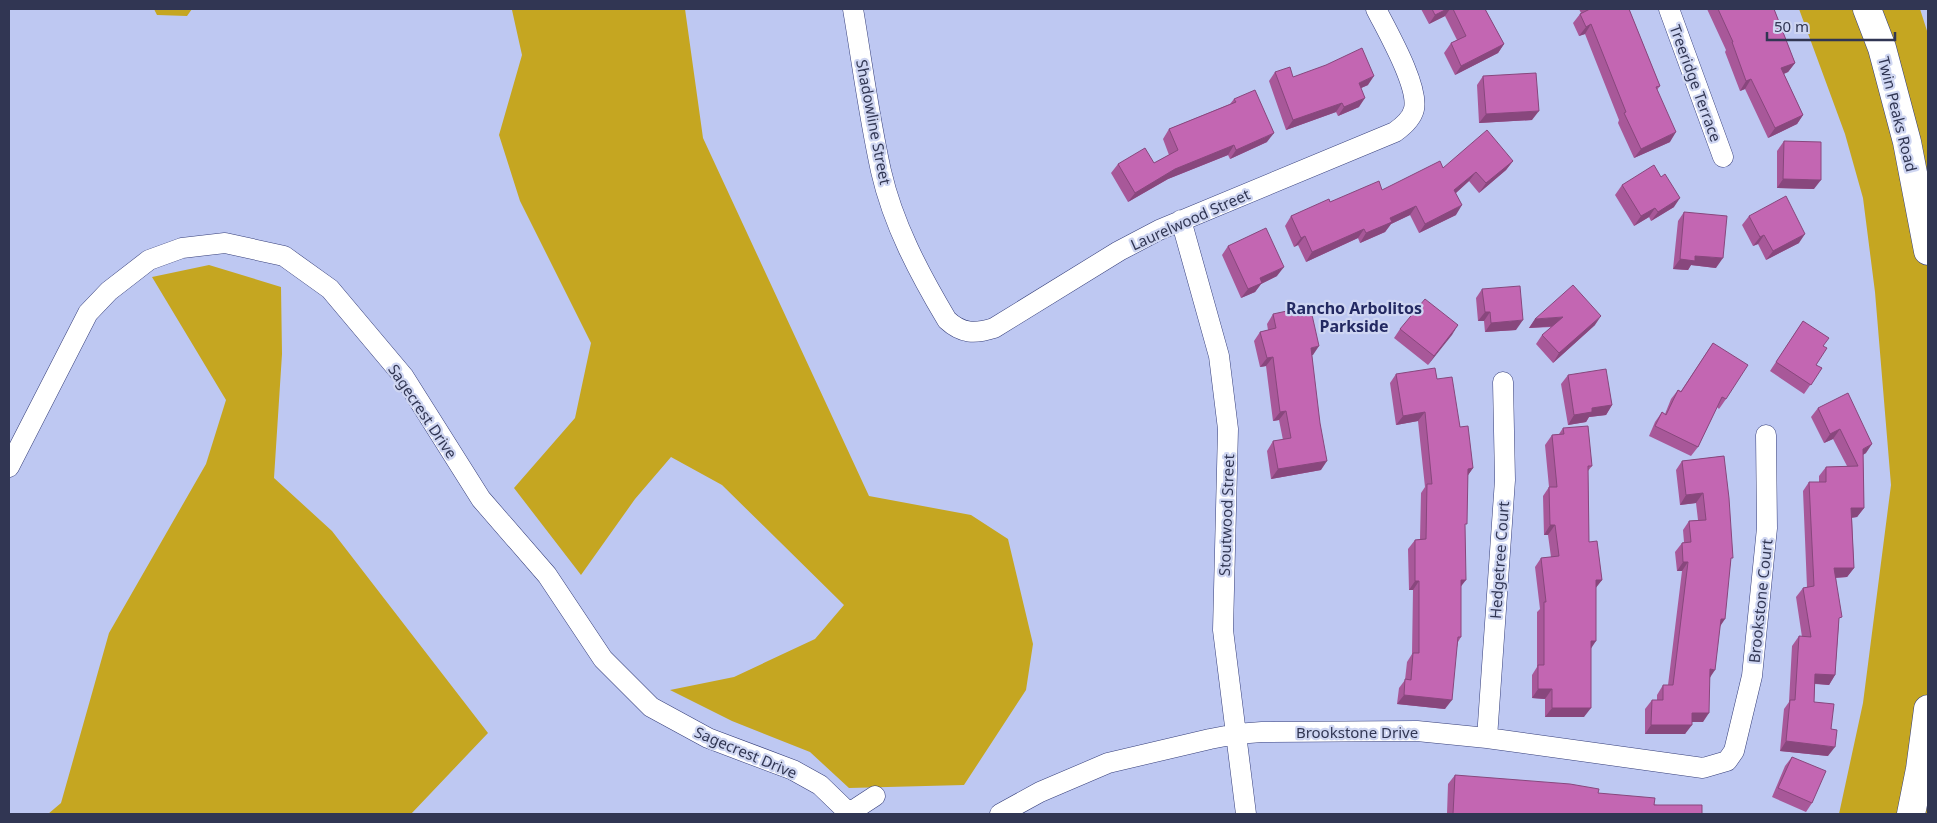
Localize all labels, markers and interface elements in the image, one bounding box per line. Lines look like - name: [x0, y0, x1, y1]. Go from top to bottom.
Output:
- scale bar: [1767, 10, 1894, 42]
- text: 50 m: [1774, 16, 1809, 36]
- street label: Treeridge Terrace: [1666, 22, 1726, 144]
- street label: Twin Peaks Road: [1874, 54, 1922, 174]
- street label: Shadowline Street: [852, 58, 896, 187]
- street label: Laurelwood Street: [1127, 183, 1253, 254]
- district label: Rancho Arbolitos Parkside: [1286, 297, 1422, 337]
- street label: Sagecrest Drive: [384, 360, 462, 462]
- street label: Stoutwood Street: [1214, 453, 1238, 576]
- street label: Hedgetree Court: [1485, 500, 1513, 620]
- street label: Brookstone Court: [1744, 537, 1777, 664]
- street label: Sagecrest Drive: [692, 721, 800, 783]
- street label: Brookstone Drive: [1296, 722, 1418, 742]

